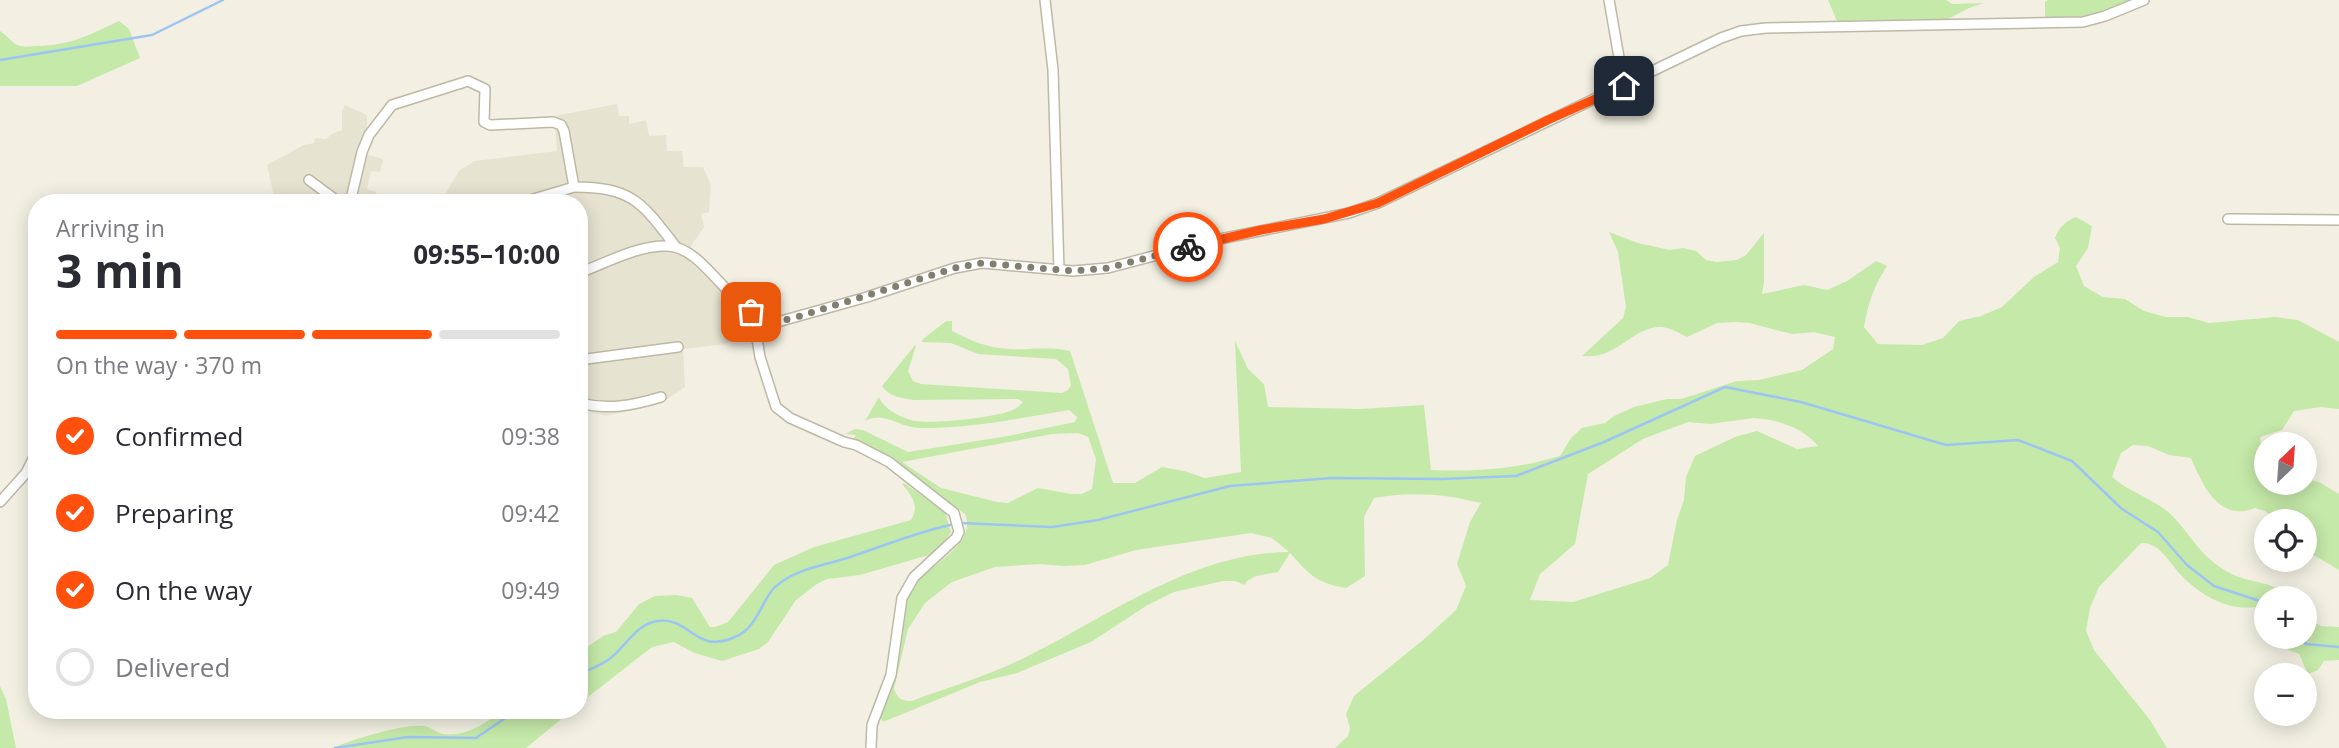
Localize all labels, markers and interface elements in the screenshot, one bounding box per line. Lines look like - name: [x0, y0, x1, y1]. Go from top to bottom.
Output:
- pin: [1594, 56, 1654, 116]
- icon: home: [1605, 67, 1643, 105]
- text: Arriving in: [56, 212, 165, 244]
- courier: [1153, 212, 1223, 282]
- icon: bike: [1169, 228, 1207, 266]
- text: 09:55–10:00: [413, 236, 560, 272]
- text: 3 min: [56, 239, 184, 301]
- pin: [721, 282, 781, 342]
- icon: bag: [732, 293, 770, 331]
- text: On the way · 370 m: [56, 349, 262, 381]
- icon: check: [56, 417, 94, 455]
- text: Confirmed: [115, 418, 243, 454]
- text: 09:38: [501, 420, 560, 452]
- north arrow: [2254, 432, 2317, 495]
- map controls: [2254, 432, 2317, 726]
- icon: check: [56, 494, 94, 532]
- text: Preparing: [115, 495, 233, 531]
- text: 09:42: [501, 497, 560, 529]
- button: locate: [2254, 509, 2317, 572]
- icon: check: [56, 571, 94, 609]
- text: On the way: [115, 572, 252, 608]
- text: 09:49: [501, 574, 560, 606]
- button: +: [2254, 586, 2317, 649]
- text: Delivered: [115, 649, 230, 685]
- button: −: [2254, 663, 2317, 726]

